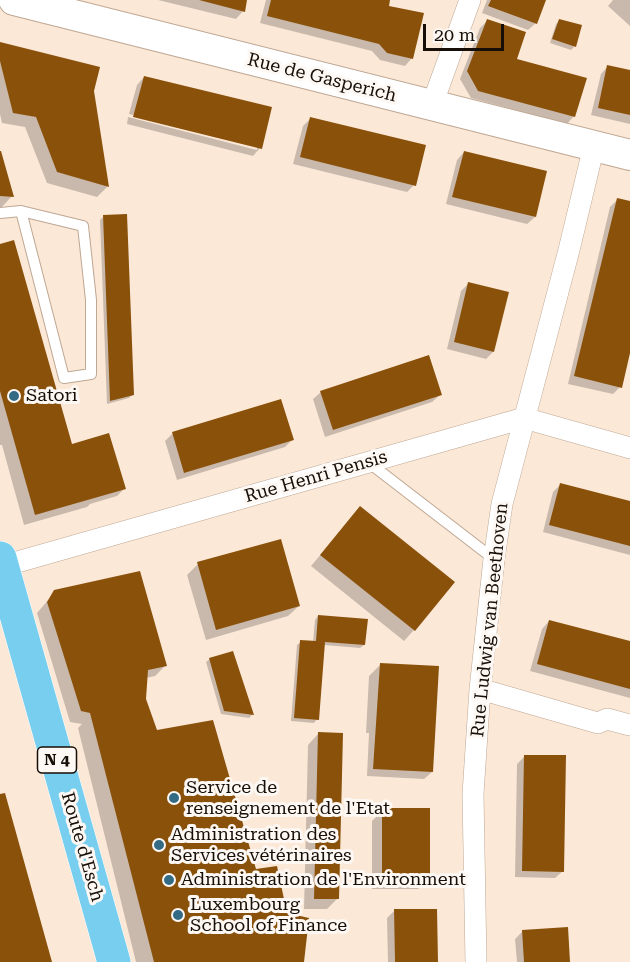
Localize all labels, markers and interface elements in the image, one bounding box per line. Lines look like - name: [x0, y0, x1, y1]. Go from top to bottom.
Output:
- scale bar: [426, 12, 507, 50]
- text: 20 m: [434, 24, 475, 45]
- street label: Rue de Gasperich: [245, 49, 399, 107]
- place label: Satori: [26, 385, 78, 407]
- marker: Satori: [7, 389, 21, 403]
- street label: Rue Henri Pensis: [242, 446, 390, 508]
- street label: Rue Ludwig van Beethoven: [467, 502, 513, 738]
- road number: N 4: [38, 747, 76, 773]
- place label: Service de renseignement de l'Etat: [186, 777, 390, 820]
- street label: Route d'Esch: [56, 790, 108, 904]
- marker: Service de renseignement de l'Etat: [167, 791, 181, 805]
- place label: Administration des Services vétérinaires: [171, 824, 352, 866]
- marker: Administration des Services vétérinaires: [152, 838, 166, 852]
- place label: Administration de l'Environment: [181, 869, 466, 891]
- marker: Administration de l'Environment: [162, 873, 176, 887]
- place label: Luxembourg School of Finance: [190, 894, 347, 936]
- marker: Luxembourg School of Finance: [171, 908, 185, 922]

